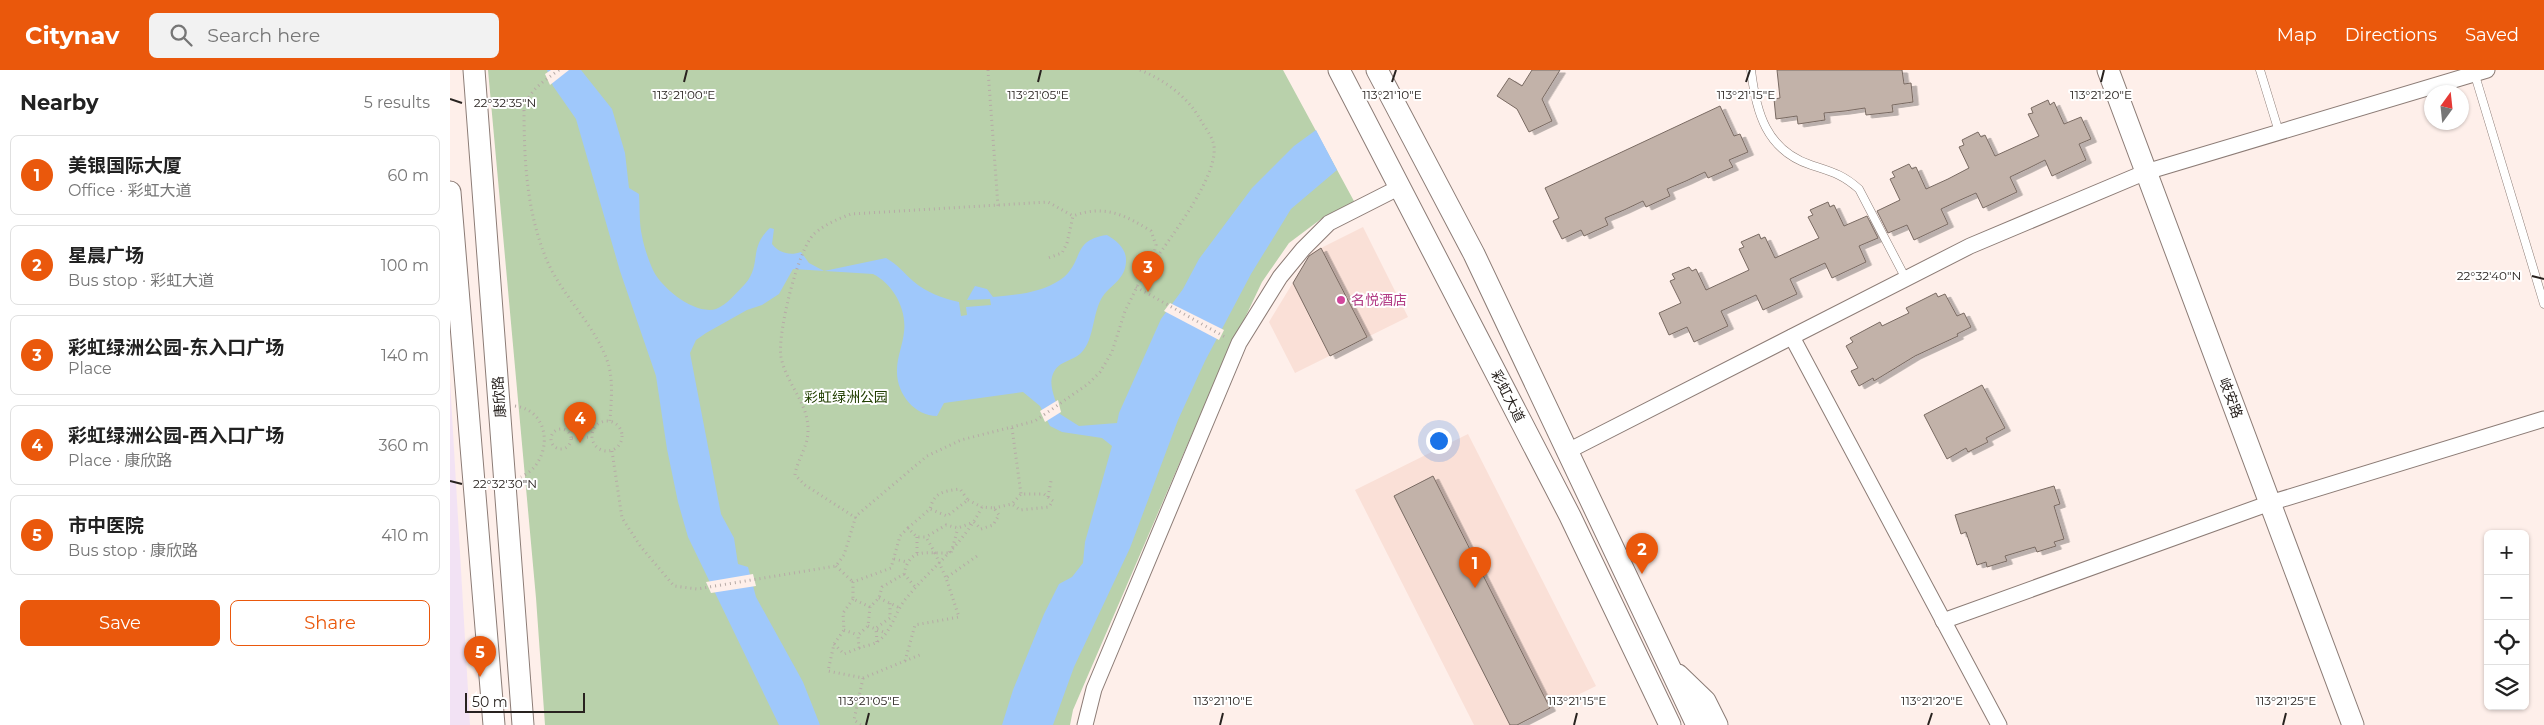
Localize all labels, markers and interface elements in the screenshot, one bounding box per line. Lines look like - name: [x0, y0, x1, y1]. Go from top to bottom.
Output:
- search box: [149, 13, 499, 58]
- text: Citynav: [25, 21, 119, 50]
- icon: search: [167, 21, 195, 49]
- text: Search here: [207, 24, 320, 47]
- text: Map: [2277, 24, 2317, 46]
- text: Directions: [2345, 24, 2437, 46]
- text: Saved: [2465, 24, 2519, 46]
- north arrow: [2424, 85, 2469, 130]
- text: 113°21'00"E: [653, 87, 715, 102]
- text: 113°21'05"E: [1007, 87, 1069, 102]
- text: 113°21'10"E: [1362, 87, 1422, 102]
- text: 113°21'15"E: [1717, 87, 1775, 102]
- text: 113°21'20"E: [2070, 87, 2132, 102]
- text: Nearby: [20, 90, 99, 115]
- text: 5 results: [364, 93, 430, 112]
- text: 22°32'35"N: [474, 95, 536, 110]
- text: 美银国际大厦: [68, 154, 182, 177]
- text: 1: [34, 166, 40, 185]
- text: 60 m: [387, 166, 429, 185]
- text: Office · 彩虹大道: [68, 181, 192, 200]
- text: 星晨广场: [68, 244, 144, 267]
- pin: 3: [1132, 251, 1164, 292]
- text: 2: [32, 256, 42, 275]
- text: 100 m: [381, 256, 429, 275]
- text: 22°32'40"N: [2457, 268, 2521, 283]
- text: Bus stop · 彩虹大道: [68, 271, 214, 290]
- place label: 名悦酒店: [1351, 291, 1407, 309]
- marker: 名悦酒店: [1335, 294, 1347, 306]
- text: 彩虹绿洲公园-东入口广场: [68, 336, 284, 359]
- text: 3: [32, 346, 42, 365]
- text: 140 m: [381, 346, 429, 365]
- text: Place: [68, 359, 112, 378]
- street label: 彩虹大道: [1487, 367, 1529, 425]
- street label: 康欣路: [489, 375, 509, 419]
- street label: 岐安路: [2215, 375, 2247, 421]
- park label: 彩虹绿洲公园: [804, 388, 888, 406]
- pin: 4: [564, 402, 596, 443]
- text: 彩虹绿洲公园-西入口广场: [68, 424, 284, 447]
- your location: [1426, 428, 1452, 454]
- text: 4: [31, 436, 43, 455]
- text: 360 m: [378, 436, 429, 455]
- text: Place · 康欣路: [68, 451, 172, 470]
- text: 22°32'30"N: [473, 476, 537, 491]
- text: 市中医院: [68, 514, 144, 537]
- text: 5: [32, 526, 42, 545]
- text: 410 m: [381, 526, 429, 545]
- map controls: [2484, 530, 2529, 710]
- button: +: [2484, 530, 2529, 575]
- pin: 2: [1626, 533, 1658, 574]
- text: Bus stop · 康欣路: [68, 541, 198, 560]
- pin: 1: [1459, 547, 1491, 588]
- button: −: [2484, 575, 2529, 620]
- button: Save: [20, 600, 220, 646]
- button: Share: [230, 600, 430, 646]
- button: locate: [2484, 620, 2529, 665]
- pin: 5: [464, 636, 496, 677]
- button: layers: [2484, 665, 2529, 710]
- scale bar: [465, 690, 585, 713]
- text: 50 m: [472, 693, 508, 711]
- text: 113°21'05"E: [838, 693, 900, 708]
- text: 113°21'10"E: [1193, 693, 1253, 708]
- text: 113°21'15"E: [1548, 693, 1606, 708]
- text: 113°21'20"E: [1901, 693, 1963, 708]
- text: 113°21'25"E: [2256, 693, 2316, 708]

